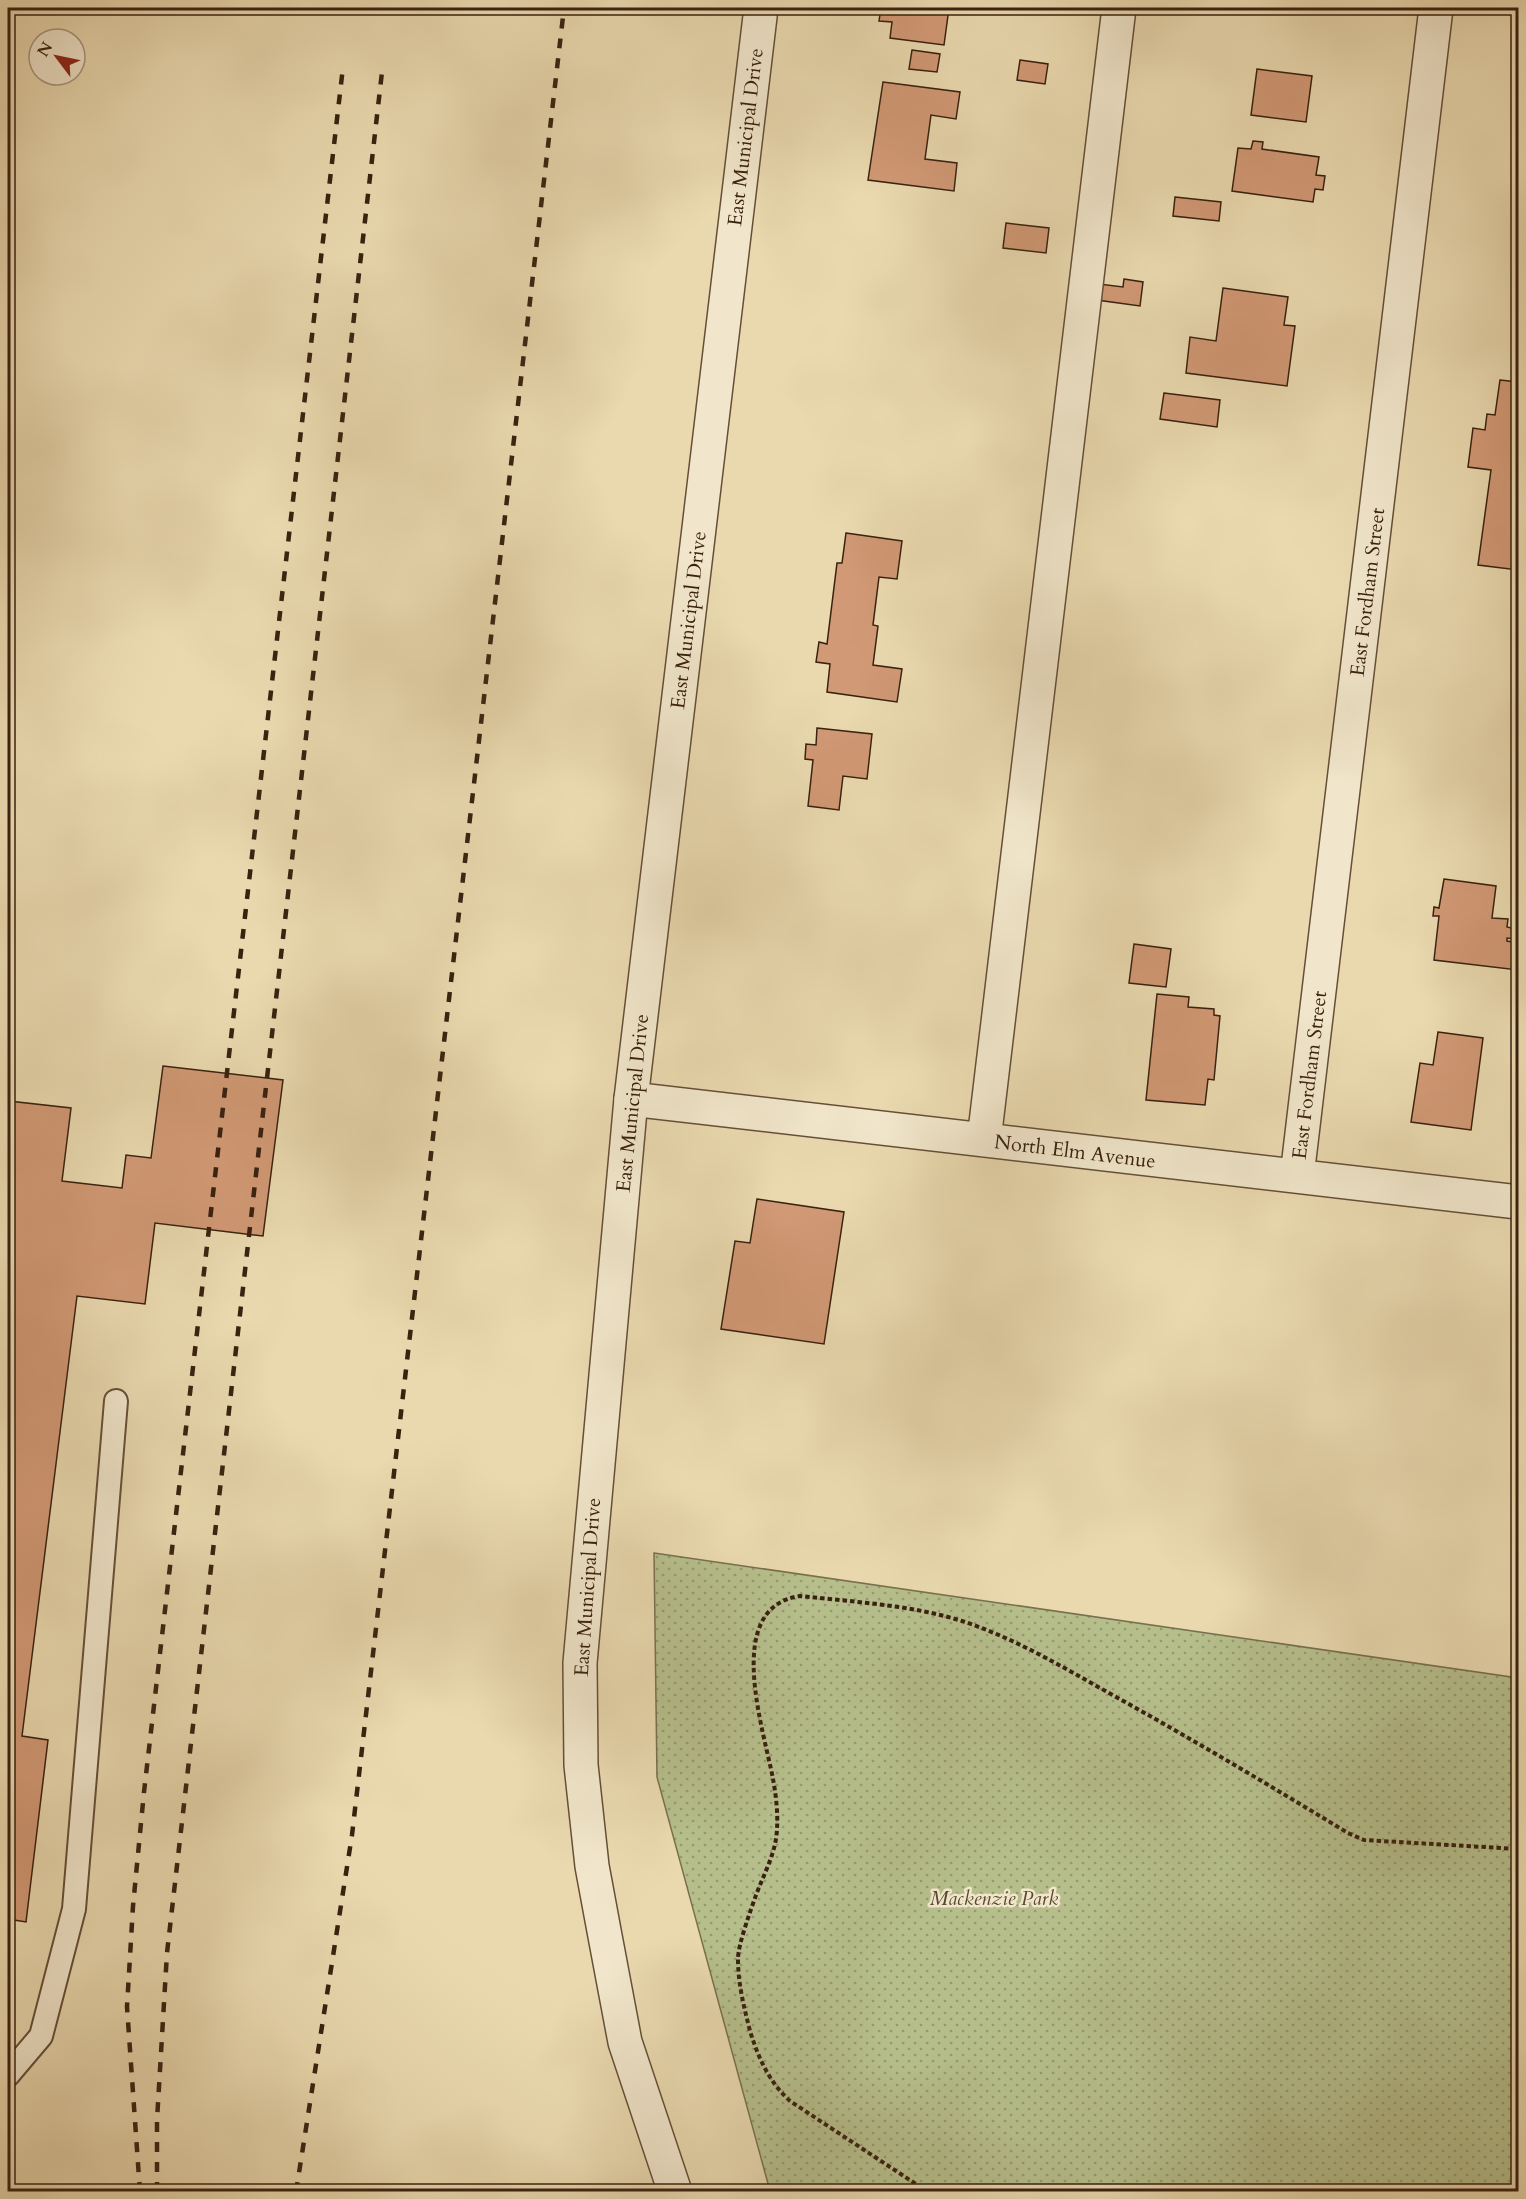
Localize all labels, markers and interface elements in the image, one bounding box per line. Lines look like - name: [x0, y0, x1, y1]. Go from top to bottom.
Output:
- north arrow: [27, 27, 87, 87]
- text: N: [32, 38, 58, 61]
- street label: East Municipal Drive: [721, 47, 770, 228]
- street label: East Fordham Street: [1344, 506, 1391, 678]
- street label: East Municipal Drive: [664, 530, 713, 711]
- street label: East Fordham Street: [1286, 989, 1333, 1161]
- street label: East Municipal Drive: [610, 1013, 655, 1193]
- street label: North Elm Avenue: [993, 1128, 1157, 1175]
- street label: East Municipal Drive: [568, 1497, 607, 1677]
- park label: Mackenzie Park: [930, 1885, 1058, 1912]

